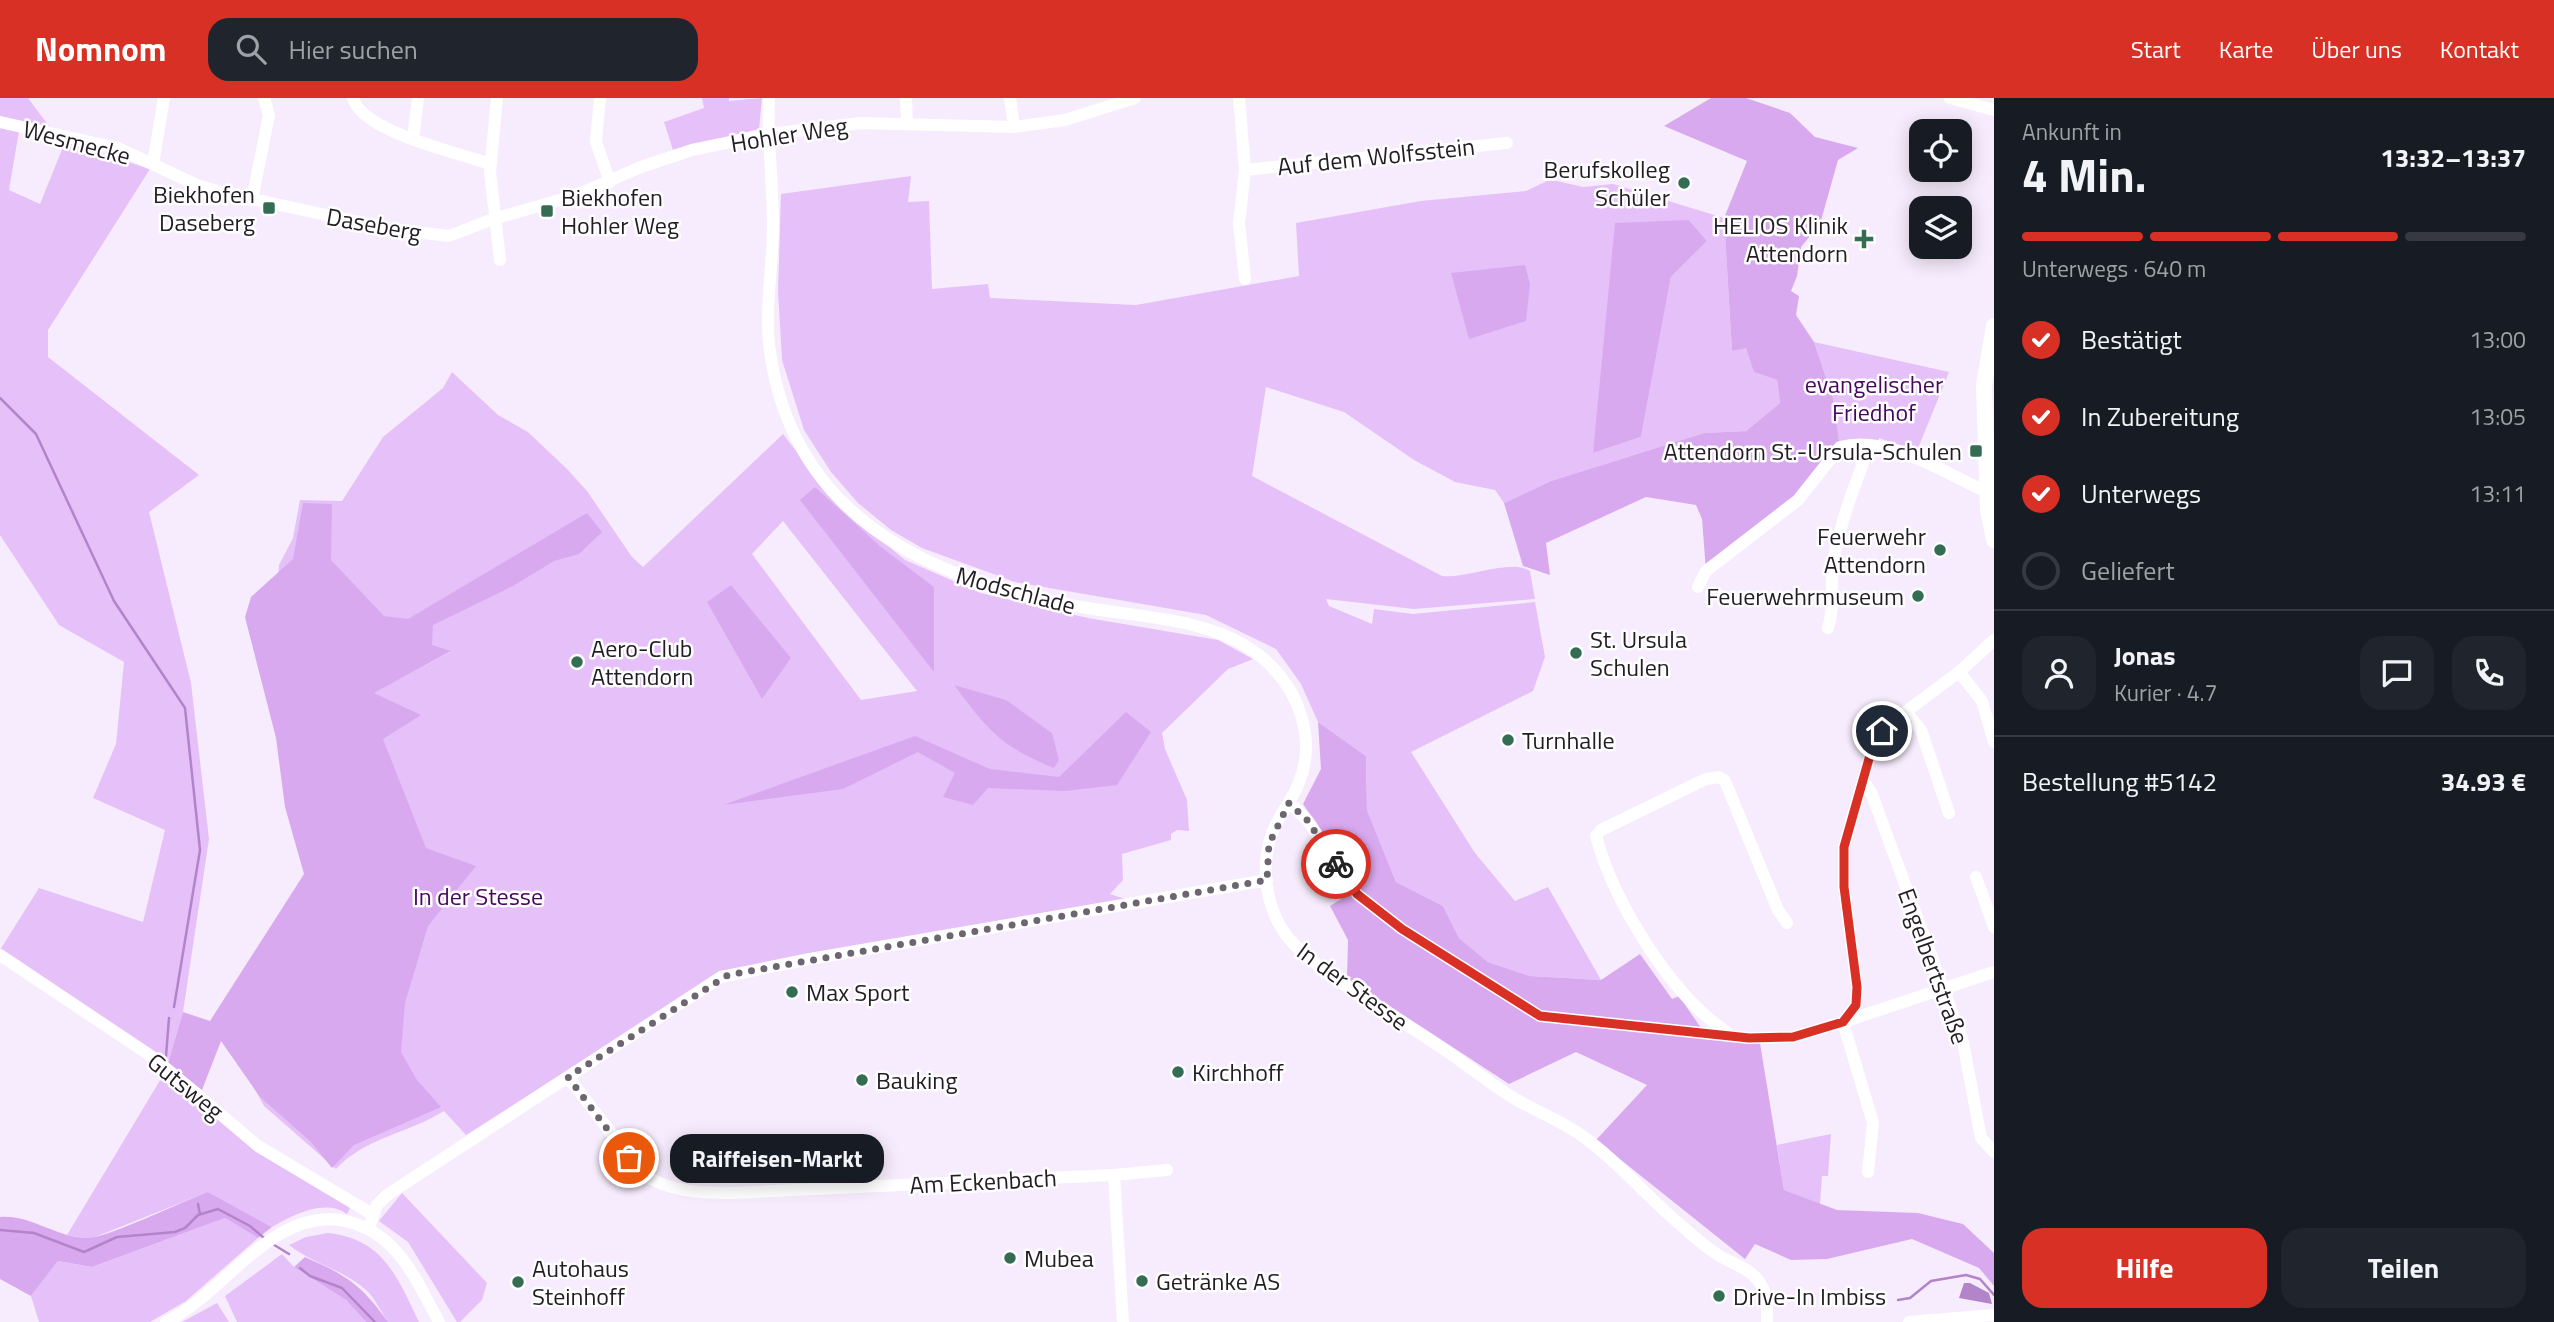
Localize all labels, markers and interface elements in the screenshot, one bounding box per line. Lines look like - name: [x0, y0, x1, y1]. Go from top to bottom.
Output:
- search box: [208, 18, 698, 81]
- text: Nomnom: [35, 24, 166, 74]
- icon: search: [232, 30, 270, 68]
- text: Hier suchen: [288, 30, 418, 69]
- text: Start: [2131, 31, 2181, 67]
- text: Karte: [2219, 31, 2273, 67]
- text: Über uns: [2311, 31, 2402, 67]
- text: Kontakt: [2440, 31, 2519, 67]
- street label: Hohler Weg: [728, 107, 850, 161]
- street label: Wesmecke: [19, 110, 135, 174]
- text: Ankunft in: [2022, 114, 2122, 149]
- map controls: [1909, 119, 1972, 259]
- button: locate: [1909, 119, 1972, 182]
- street label: Auf dem Wolfsstein: [1275, 128, 1477, 184]
- text: 13:32–13:37: [2380, 138, 2526, 177]
- text: 4 Min.: [2022, 140, 2146, 210]
- place label: Berufskolleg Schüler: [1544, 151, 1670, 215]
- marker: Berufskolleg Schüler: [1676, 175, 1692, 191]
- place label: Biekhofen Daseberg: [153, 176, 255, 240]
- place label: Biekhofen Hohler Weg: [561, 179, 679, 243]
- button: layers: [1909, 196, 1972, 259]
- street label: Daseberg: [324, 198, 424, 250]
- marker: Biekhofen Daseberg: [261, 200, 277, 216]
- marker: Biekhofen Hohler Weg: [539, 203, 555, 219]
- place label: HELIOS Klinik Attendorn: [1713, 207, 1848, 271]
- marker: HELIOS Klinik Attendorn: [1854, 229, 1874, 249]
- text: Unterwegs · 640 m: [2022, 251, 2206, 286]
- text: Bestätigt: [2081, 320, 2182, 359]
- icon: check: [2022, 321, 2060, 359]
- text: 13:00: [2469, 322, 2526, 357]
- park label: evangelischer Friedhof: [1805, 366, 1943, 430]
- text: In Zubereitung: [2081, 397, 2239, 436]
- icon: check: [2022, 398, 2060, 436]
- text: 13:05: [2469, 399, 2526, 434]
- place label: Attendorn St.-Ursula-Schulen: [1664, 433, 1962, 469]
- marker: Attendorn St.-Ursula-Schulen: [1968, 443, 1984, 459]
- text: Unterwegs: [2081, 474, 2201, 513]
- icon: check: [2022, 475, 2060, 513]
- text: 13:11: [2469, 476, 2526, 511]
- place label: Feuerwehr Attendorn: [1817, 518, 1926, 582]
- marker: Feuerwehr Attendorn: [1932, 542, 1948, 558]
- text: Geliefert: [2081, 551, 2175, 590]
- street label: Modschlade: [952, 557, 1080, 623]
- place label: Feuerwehrmuseum: [1706, 578, 1904, 614]
- marker: Feuerwehrmuseum: [1910, 588, 1926, 604]
- place label: St. Ursula Schulen: [1590, 621, 1687, 685]
- place label: Aero-Club Attendorn: [591, 630, 693, 694]
- button: person: [2022, 636, 2096, 710]
- text: Jonas: [2114, 636, 2176, 675]
- button: chat: [2360, 636, 2434, 710]
- button: phone: [2452, 636, 2526, 710]
- marker: St. Ursula Schulen: [1568, 645, 1584, 661]
- marker: Aero-Club Attendorn: [569, 654, 585, 670]
- text: Kurier · 4.7: [2114, 675, 2217, 710]
- pin: [1852, 701, 1912, 761]
- icon: home: [1863, 712, 1901, 750]
- place label: Turnhalle: [1522, 722, 1615, 758]
- marker: Turnhalle: [1500, 732, 1516, 748]
- text: Bestellung #5142: [2022, 762, 2217, 801]
- text: 34.93 €: [2441, 762, 2526, 801]
- courier: [1301, 829, 1371, 899]
- icon: bike: [1317, 845, 1355, 883]
- park label: In der Stesse: [413, 878, 543, 914]
- street label: Engelbertstraße: [1889, 883, 1979, 1049]
- street label: In der Stesse: [1290, 933, 1416, 1039]
- place label: Max Sport: [806, 974, 910, 1010]
- marker: Max Sport: [784, 984, 800, 1000]
- street label: Gutsweg: [140, 1044, 232, 1128]
- place label: Kirchhoff: [1192, 1054, 1284, 1090]
- place label: Bauking: [876, 1062, 958, 1098]
- marker: Kirchhoff: [1170, 1064, 1186, 1080]
- marker: Bauking: [854, 1072, 870, 1088]
- pin: [599, 1128, 659, 1188]
- callout: Raiffeisen-Markt: [671, 1134, 884, 1182]
- icon: bag: [610, 1139, 648, 1177]
- text: Raiffeisen-Markt: [692, 1141, 862, 1176]
- street label: Am Eckenbach: [908, 1159, 1058, 1203]
- button: Hilfe: [2022, 1228, 2267, 1308]
- button: Teilen: [2281, 1228, 2526, 1308]
- place label: Mubea: [1024, 1240, 1094, 1276]
- place label: Autohaus Steinhoff: [532, 1250, 629, 1314]
- marker: Mubea: [1002, 1250, 1018, 1266]
- place label: Getränke AS: [1156, 1263, 1280, 1299]
- marker: Getränke AS: [1134, 1273, 1150, 1289]
- marker: Autohaus Steinhoff: [510, 1274, 526, 1290]
- place label: Drive-In Imbiss: [1733, 1278, 1886, 1314]
- marker: Drive-In Imbiss: [1711, 1288, 1727, 1304]

